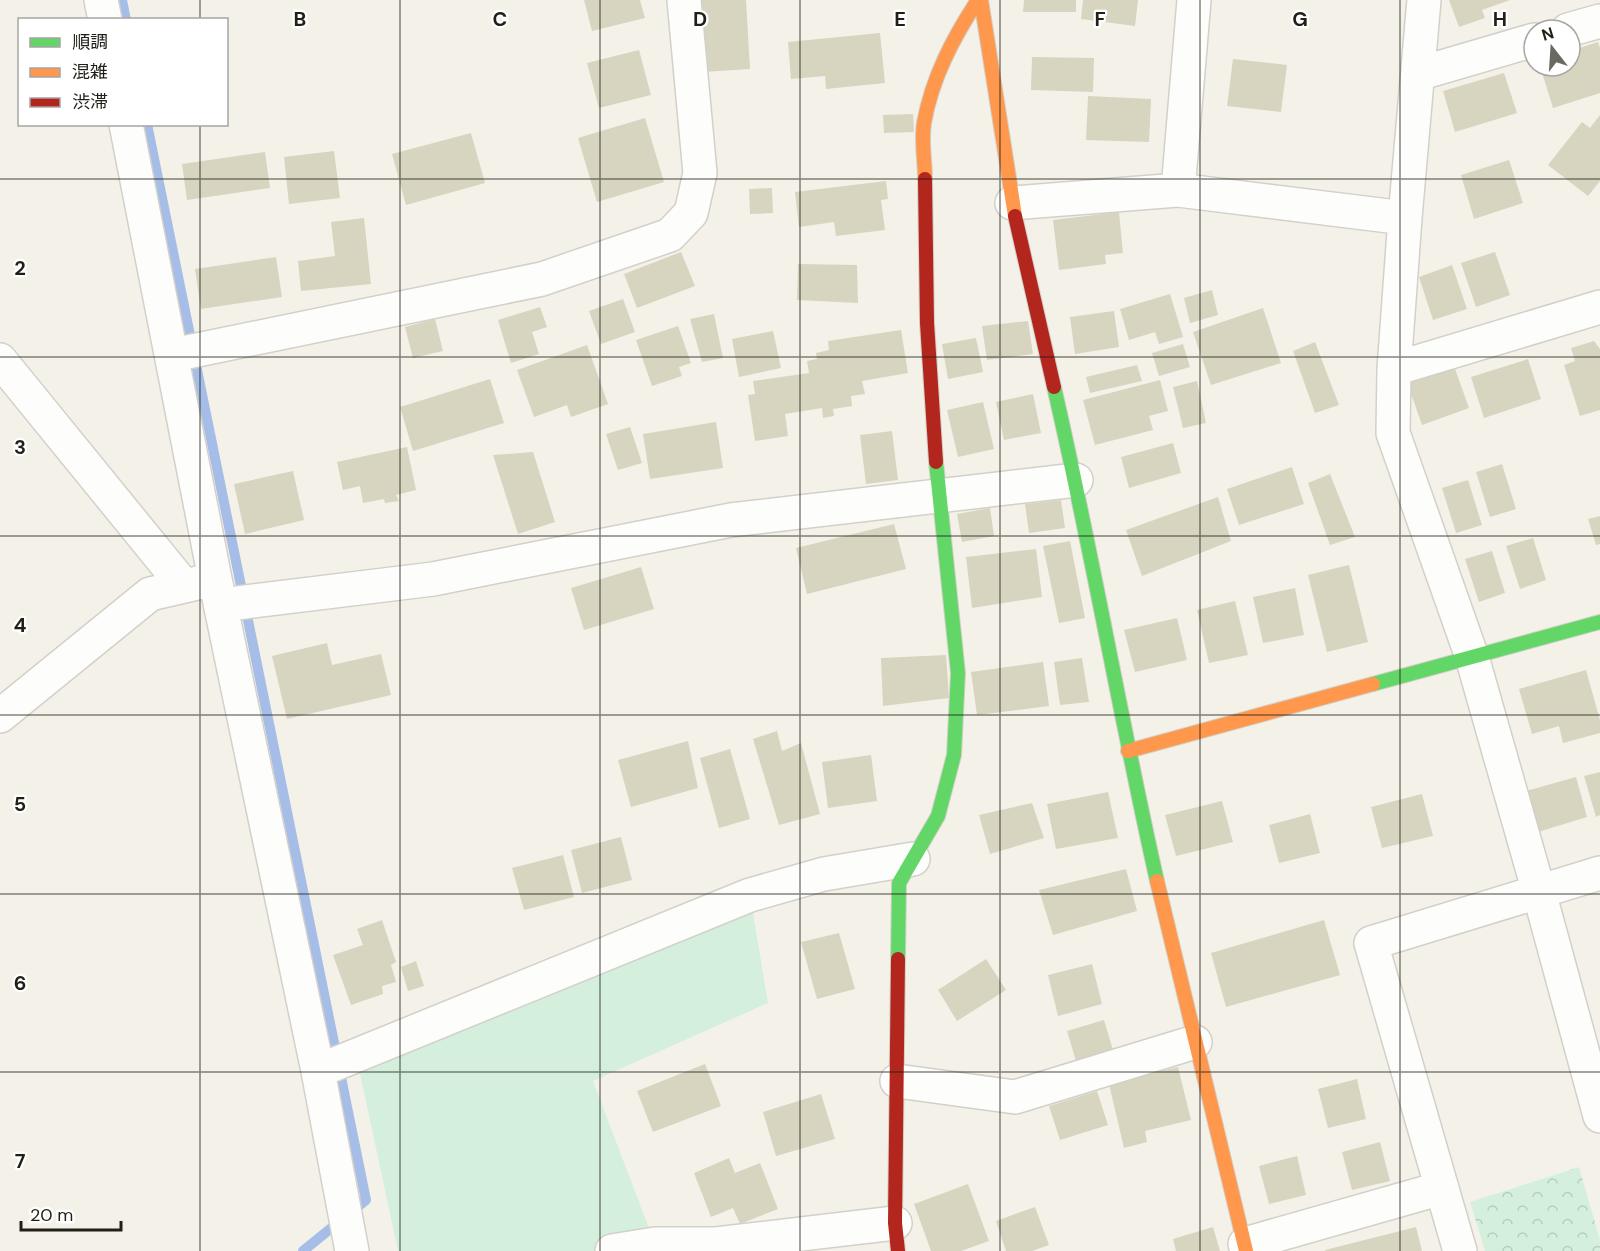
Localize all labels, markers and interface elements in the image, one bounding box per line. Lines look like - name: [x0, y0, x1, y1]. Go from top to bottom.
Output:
- text: B: [294, 6, 306, 32]
- text: C: [493, 6, 507, 32]
- text: D: [693, 6, 707, 32]
- text: E: [894, 6, 906, 32]
- text: F: [1094, 6, 1106, 32]
- text: G: [1292, 6, 1308, 32]
- text: H: [1493, 6, 1507, 32]
- legend: [18, 18, 228, 126]
- north arrow: [1522, 18, 1582, 78]
- text: N: [1539, 22, 1556, 46]
- text: 順調: [72, 30, 108, 54]
- text: 混雑: [72, 60, 108, 84]
- text: 渋滞: [72, 90, 108, 114]
- text: 2: [14, 255, 26, 281]
- text: 3: [14, 434, 26, 460]
- text: 4: [14, 612, 27, 638]
- text: 5: [14, 791, 26, 817]
- text: 6: [14, 970, 26, 996]
- text: 7: [15, 1148, 26, 1174]
- scale bar: [21, 1194, 122, 1232]
- text: 20 m: [30, 1203, 73, 1227]

